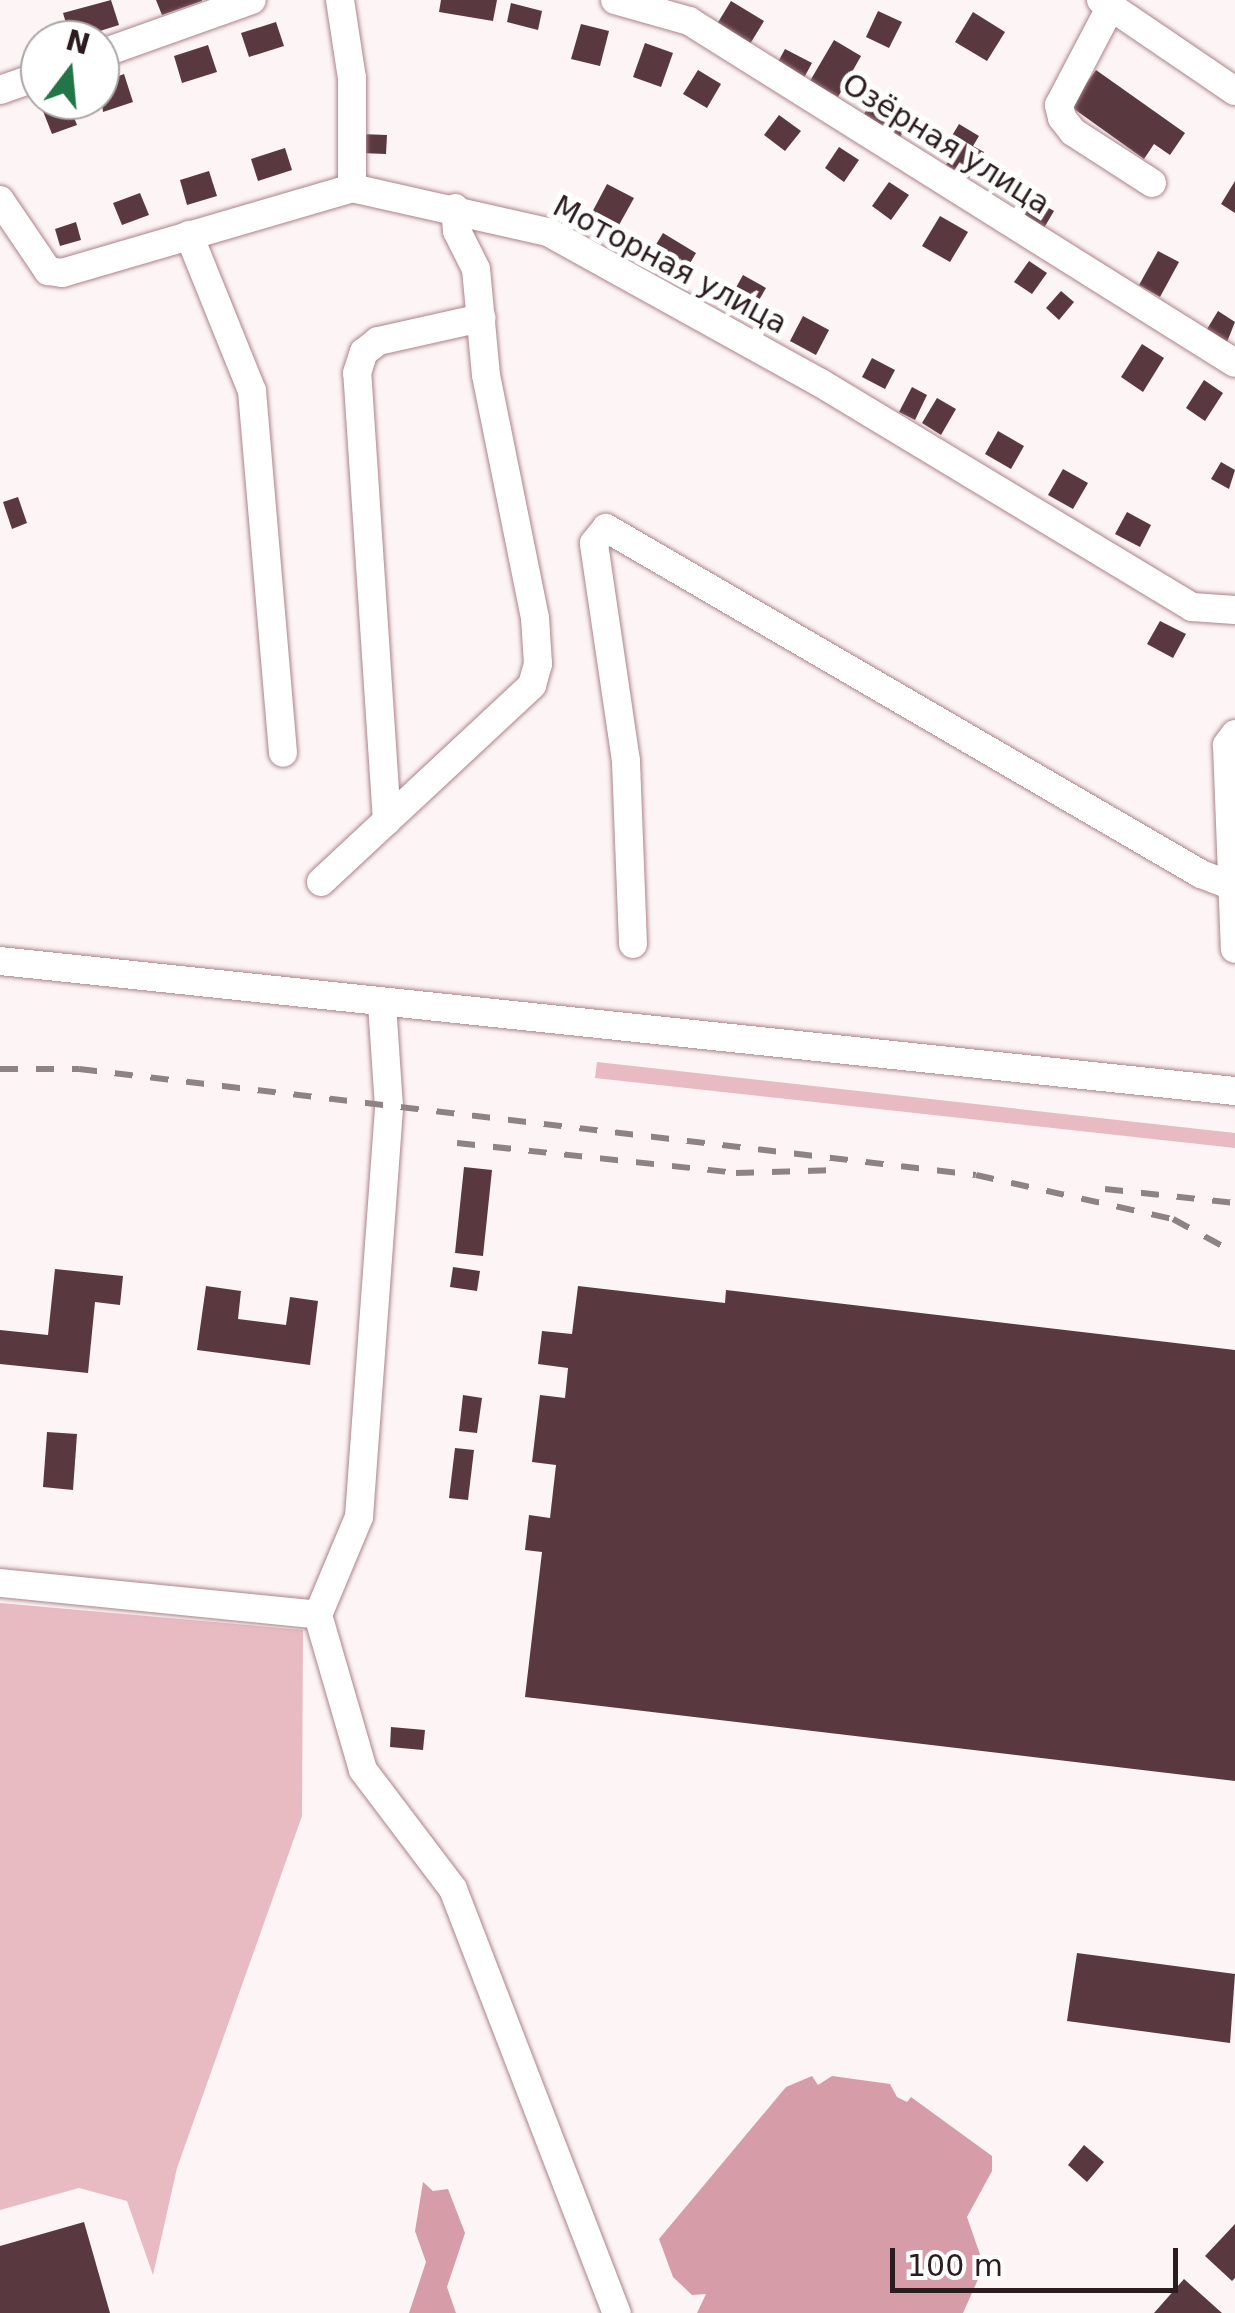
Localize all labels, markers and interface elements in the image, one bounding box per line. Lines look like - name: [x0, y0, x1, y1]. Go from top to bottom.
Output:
- north arrow: [20, 20, 120, 120]
- text: N: [62, 24, 94, 62]
- street label: Озёрная улица: [836, 66, 1056, 222]
- street label: Моторная улица: [547, 188, 793, 342]
- scale bar: [895, 2228, 1182, 2290]
- text: 100 m: [907, 2248, 1003, 2283]

